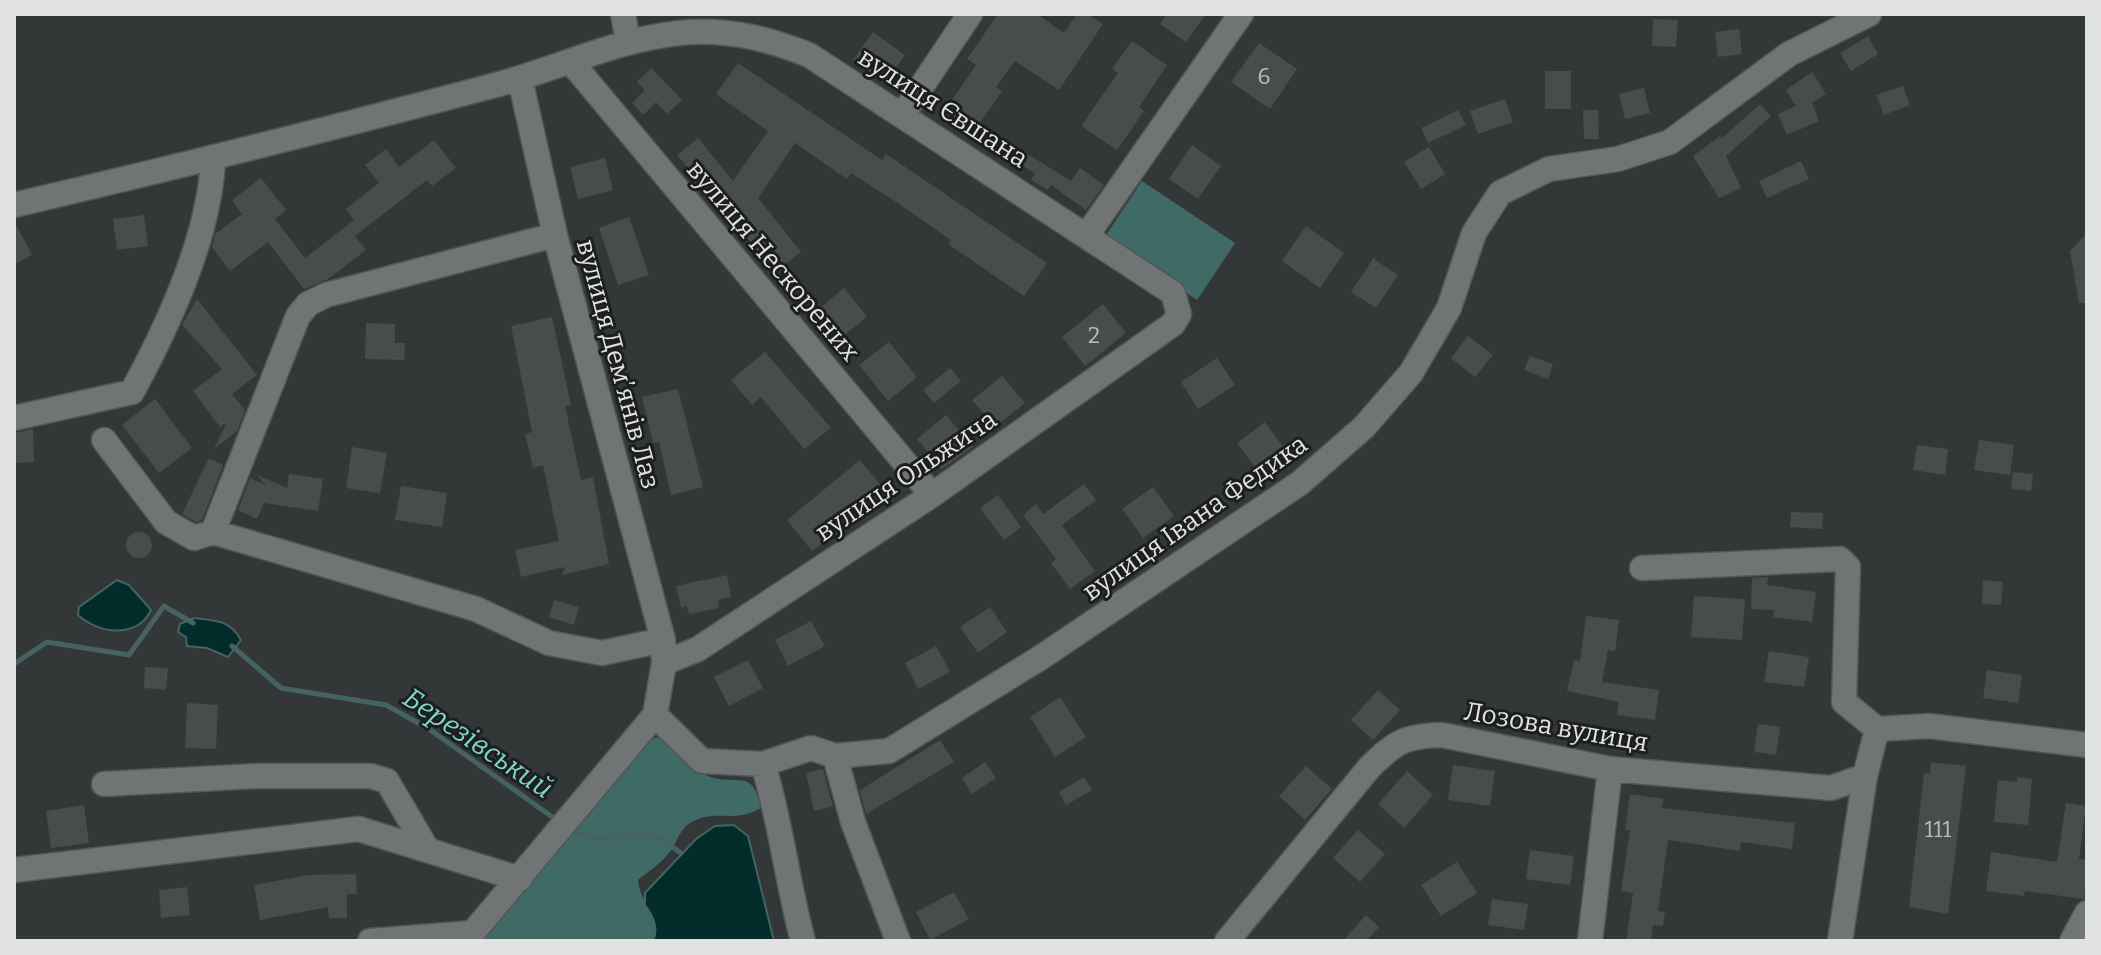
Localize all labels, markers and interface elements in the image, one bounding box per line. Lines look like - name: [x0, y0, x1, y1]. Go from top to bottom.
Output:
- street label: вулиця Євшана: [853, 42, 1033, 174]
- house number: 6: [1258, 63, 1270, 90]
- street label: вулиця Нескорених: [680, 155, 866, 367]
- street label: вулиця Демʼянів Лаз: [570, 236, 666, 492]
- house number: 2: [1088, 322, 1100, 349]
- street label: вулиця Ольжича: [810, 404, 1002, 548]
- street label: вулиця Івана Федика: [1077, 429, 1313, 607]
- water label: Березівський: [397, 681, 559, 805]
- street label: Лозова вулиця: [1462, 696, 1650, 758]
- house number: 111: [1925, 816, 1951, 843]

